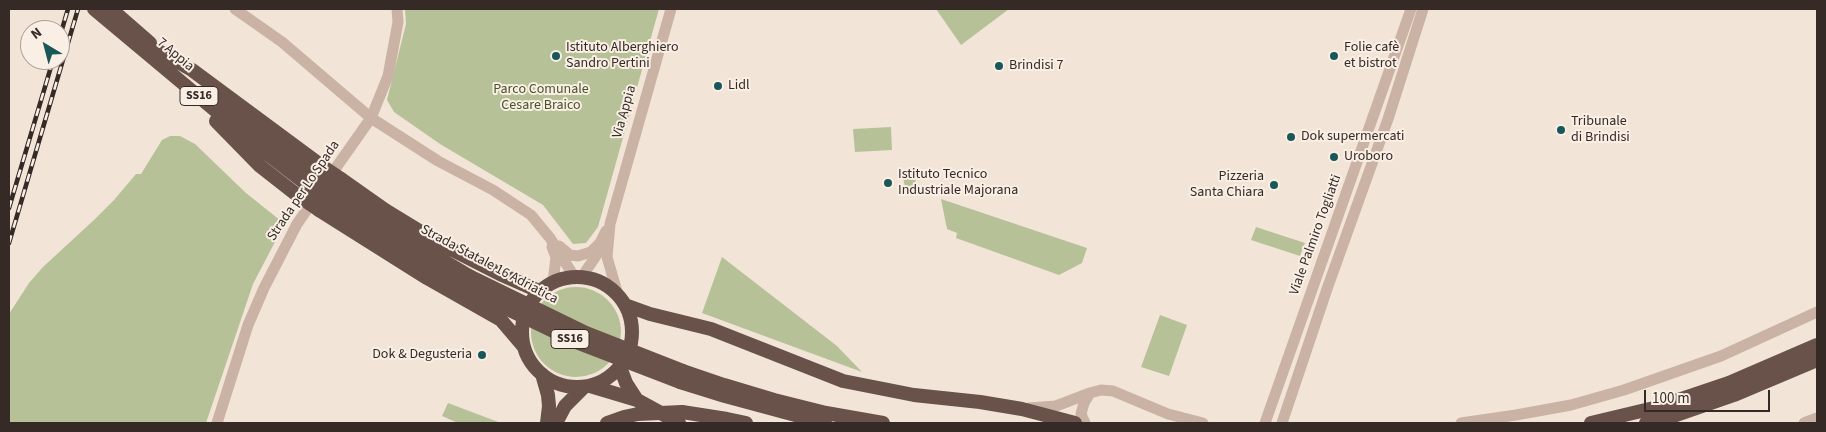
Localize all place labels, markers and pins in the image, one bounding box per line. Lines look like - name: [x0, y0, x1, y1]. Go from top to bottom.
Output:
- place label: Istituto Alberghiero Sandro Pertini: [566, 40, 679, 72]
- place label: Folie cafè et bistrot: [1344, 40, 1399, 72]
- marker: Istituto Alberghiero Sandro Pertini: [550, 50, 562, 62]
- marker: Folie cafè et bistrot: [1328, 50, 1340, 62]
- place label: Brindisi 7: [1009, 58, 1063, 74]
- marker: Brindisi 7: [993, 60, 1005, 72]
- place label: Lidl: [728, 78, 750, 94]
- marker: Lidl: [712, 80, 724, 92]
- place label: Tribunale di Brindisi: [1571, 114, 1630, 146]
- marker: Tribunale di Brindisi: [1555, 124, 1567, 136]
- place label: Dok supermercati: [1301, 129, 1405, 145]
- marker: Dok supermercati: [1285, 131, 1297, 143]
- place label: Uroboro: [1344, 149, 1393, 165]
- marker: Uroboro: [1328, 151, 1340, 163]
- place label: Istituto Tecnico Industriale Majorana: [898, 167, 1018, 200]
- place label: Pizzeria Santa Chiara: [1190, 169, 1264, 202]
- marker: Istituto Tecnico Industriale Majorana: [882, 177, 894, 189]
- marker: Pizzeria Santa Chiara: [1268, 179, 1280, 191]
- place label: Dok & Degusteria: [372, 347, 472, 363]
- marker: Dok & Degusteria: [476, 349, 488, 361]

